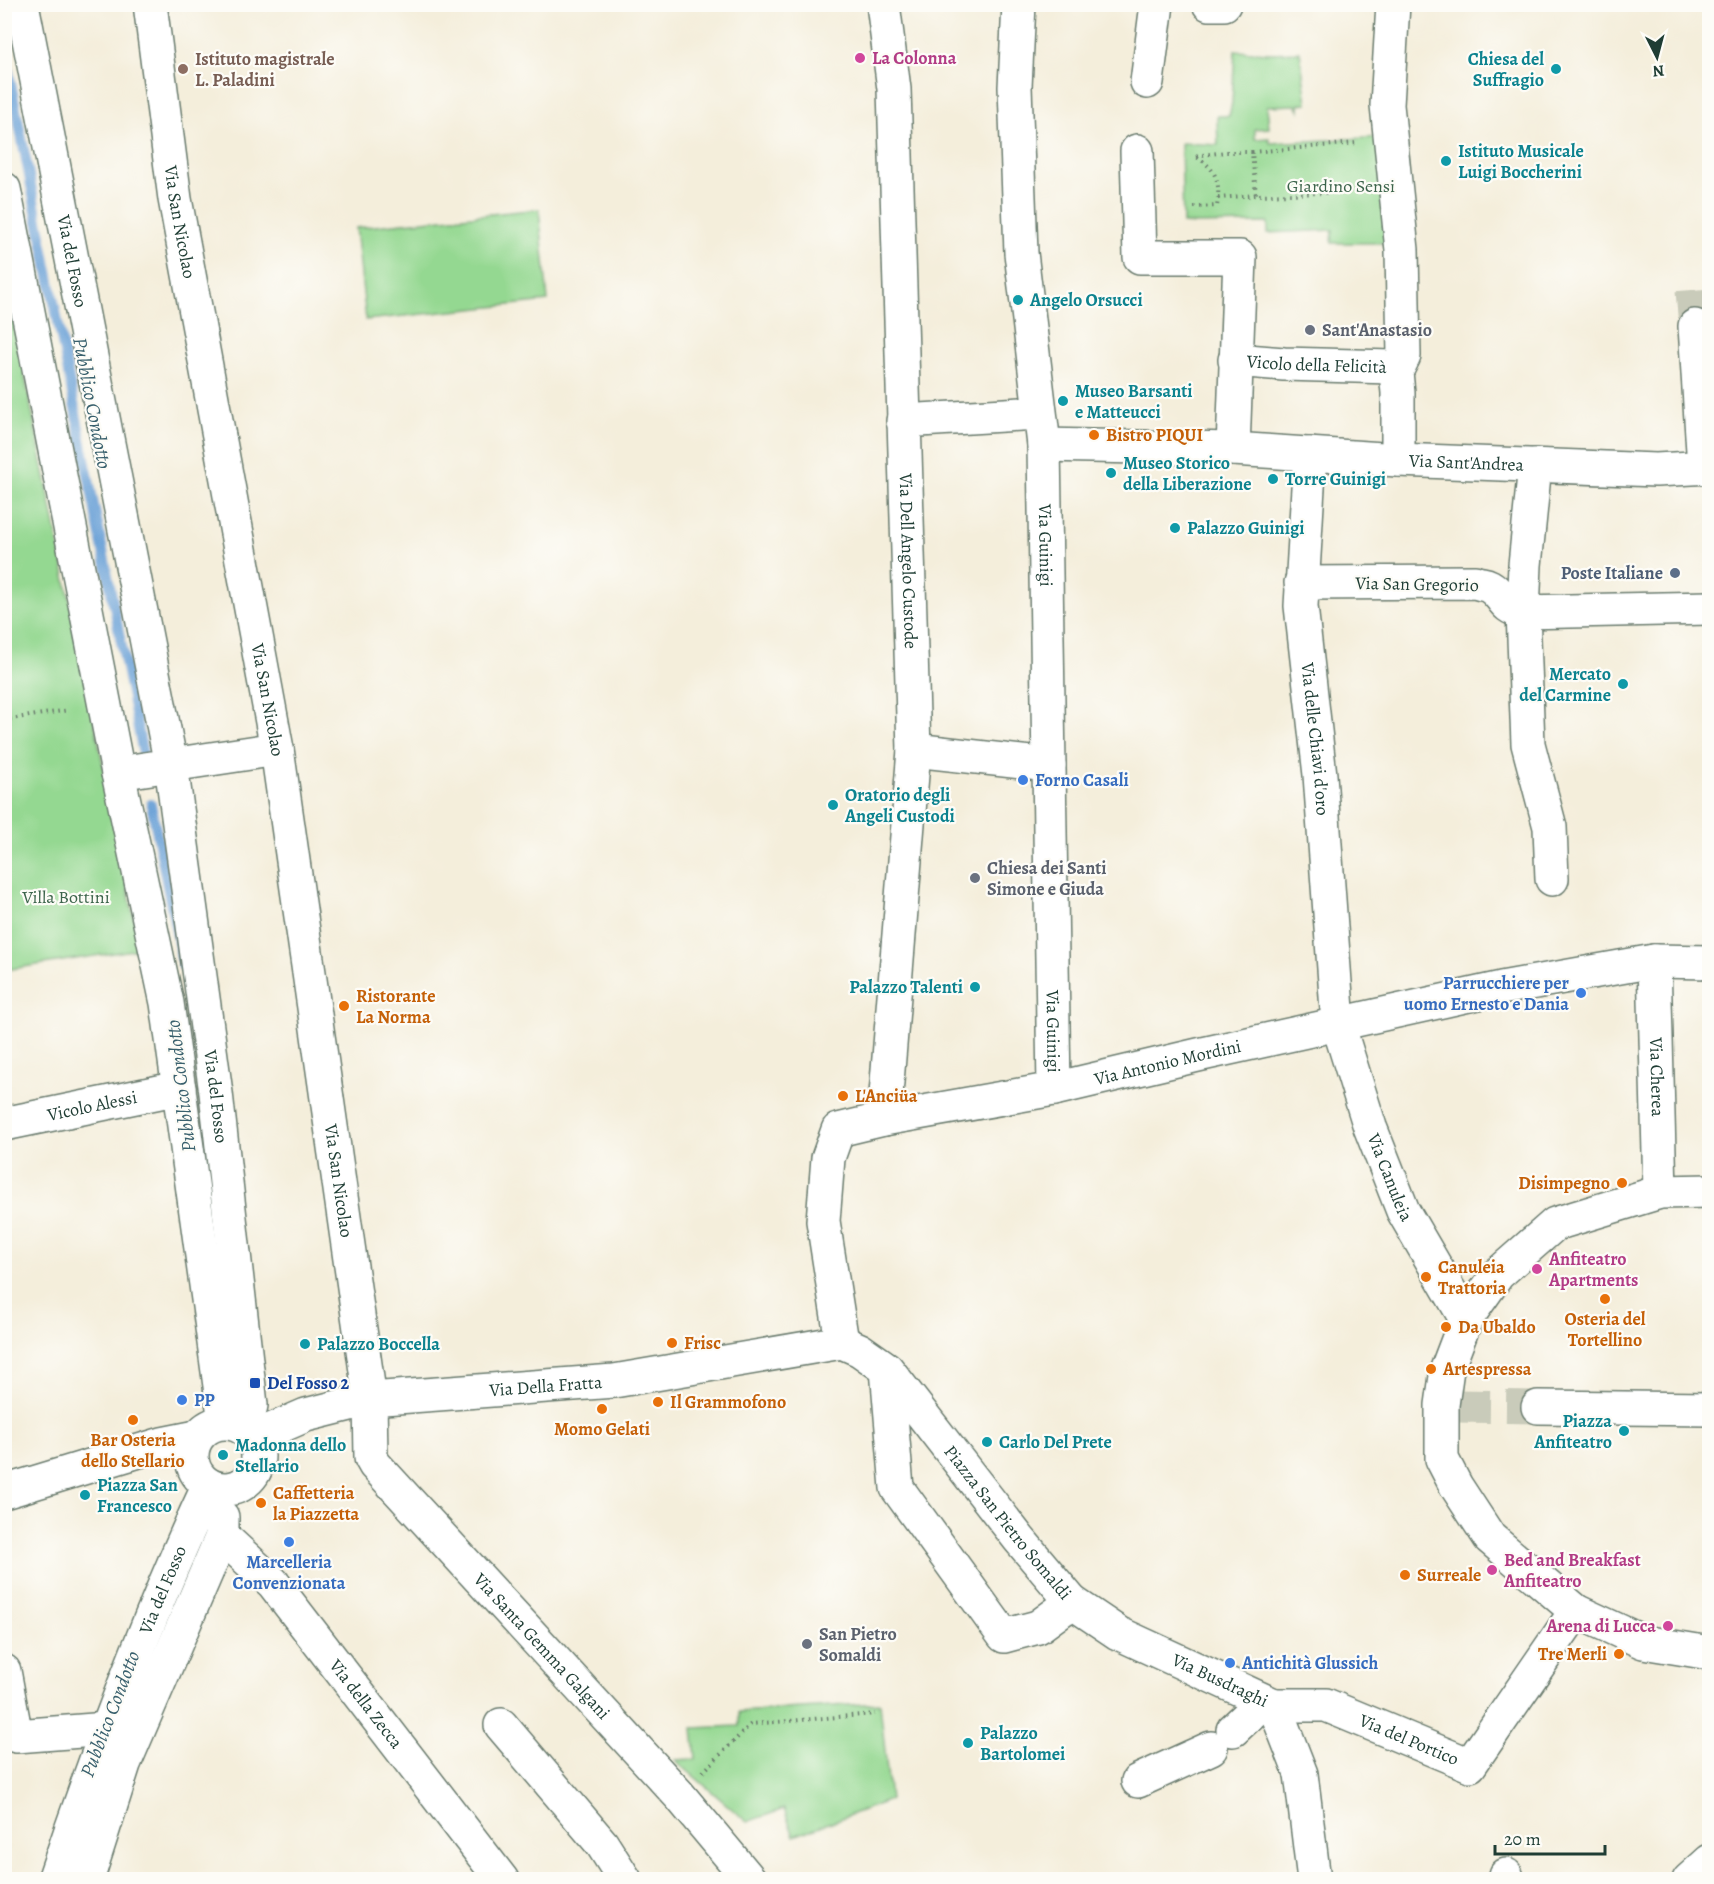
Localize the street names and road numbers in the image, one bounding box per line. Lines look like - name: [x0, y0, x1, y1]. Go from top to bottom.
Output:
- street label: Via San Nicolao: [159, 163, 201, 280]
- street label: Via del Fosso: [51, 212, 93, 310]
- street label: Vicolo della Felicità: [1245, 349, 1388, 379]
- street label: Via Sant'Andrea: [1408, 448, 1525, 477]
- street label: Via Dell Angelo Custode: [894, 472, 923, 649]
- street label: Via Guinigi: [1033, 503, 1058, 587]
- street label: Via San Gregorio: [1354, 571, 1479, 597]
- street label: Via San Nicolao: [245, 641, 290, 758]
- street label: Via delle Chiavi d'oro: [1295, 660, 1335, 816]
- street label: Via Guinigi: [1040, 989, 1066, 1073]
- street label: Via Antonio Mordini: [1091, 1034, 1243, 1091]
- street label: Via Cherea: [1644, 1036, 1670, 1118]
- street label: Via del Fosso: [198, 1047, 234, 1144]
- street label: Vicolo Alessi: [44, 1085, 139, 1127]
- street label: Via San Nicolao: [319, 1121, 359, 1239]
- street label: Via Canuleia: [1361, 1129, 1419, 1226]
- street label: Via Della Fratta: [488, 1370, 604, 1402]
- street label: Piazza San Pietro Somaldi: [939, 1440, 1077, 1605]
- street label: Via del Fosso: [133, 1542, 192, 1639]
- street label: Via Santa Gemma Galgani: [468, 1567, 615, 1725]
- street label: Via Busdraghi: [1167, 1647, 1272, 1713]
- street label: Via della Zecca: [323, 1653, 409, 1754]
- street label: Via del Portico: [1355, 1708, 1462, 1771]

